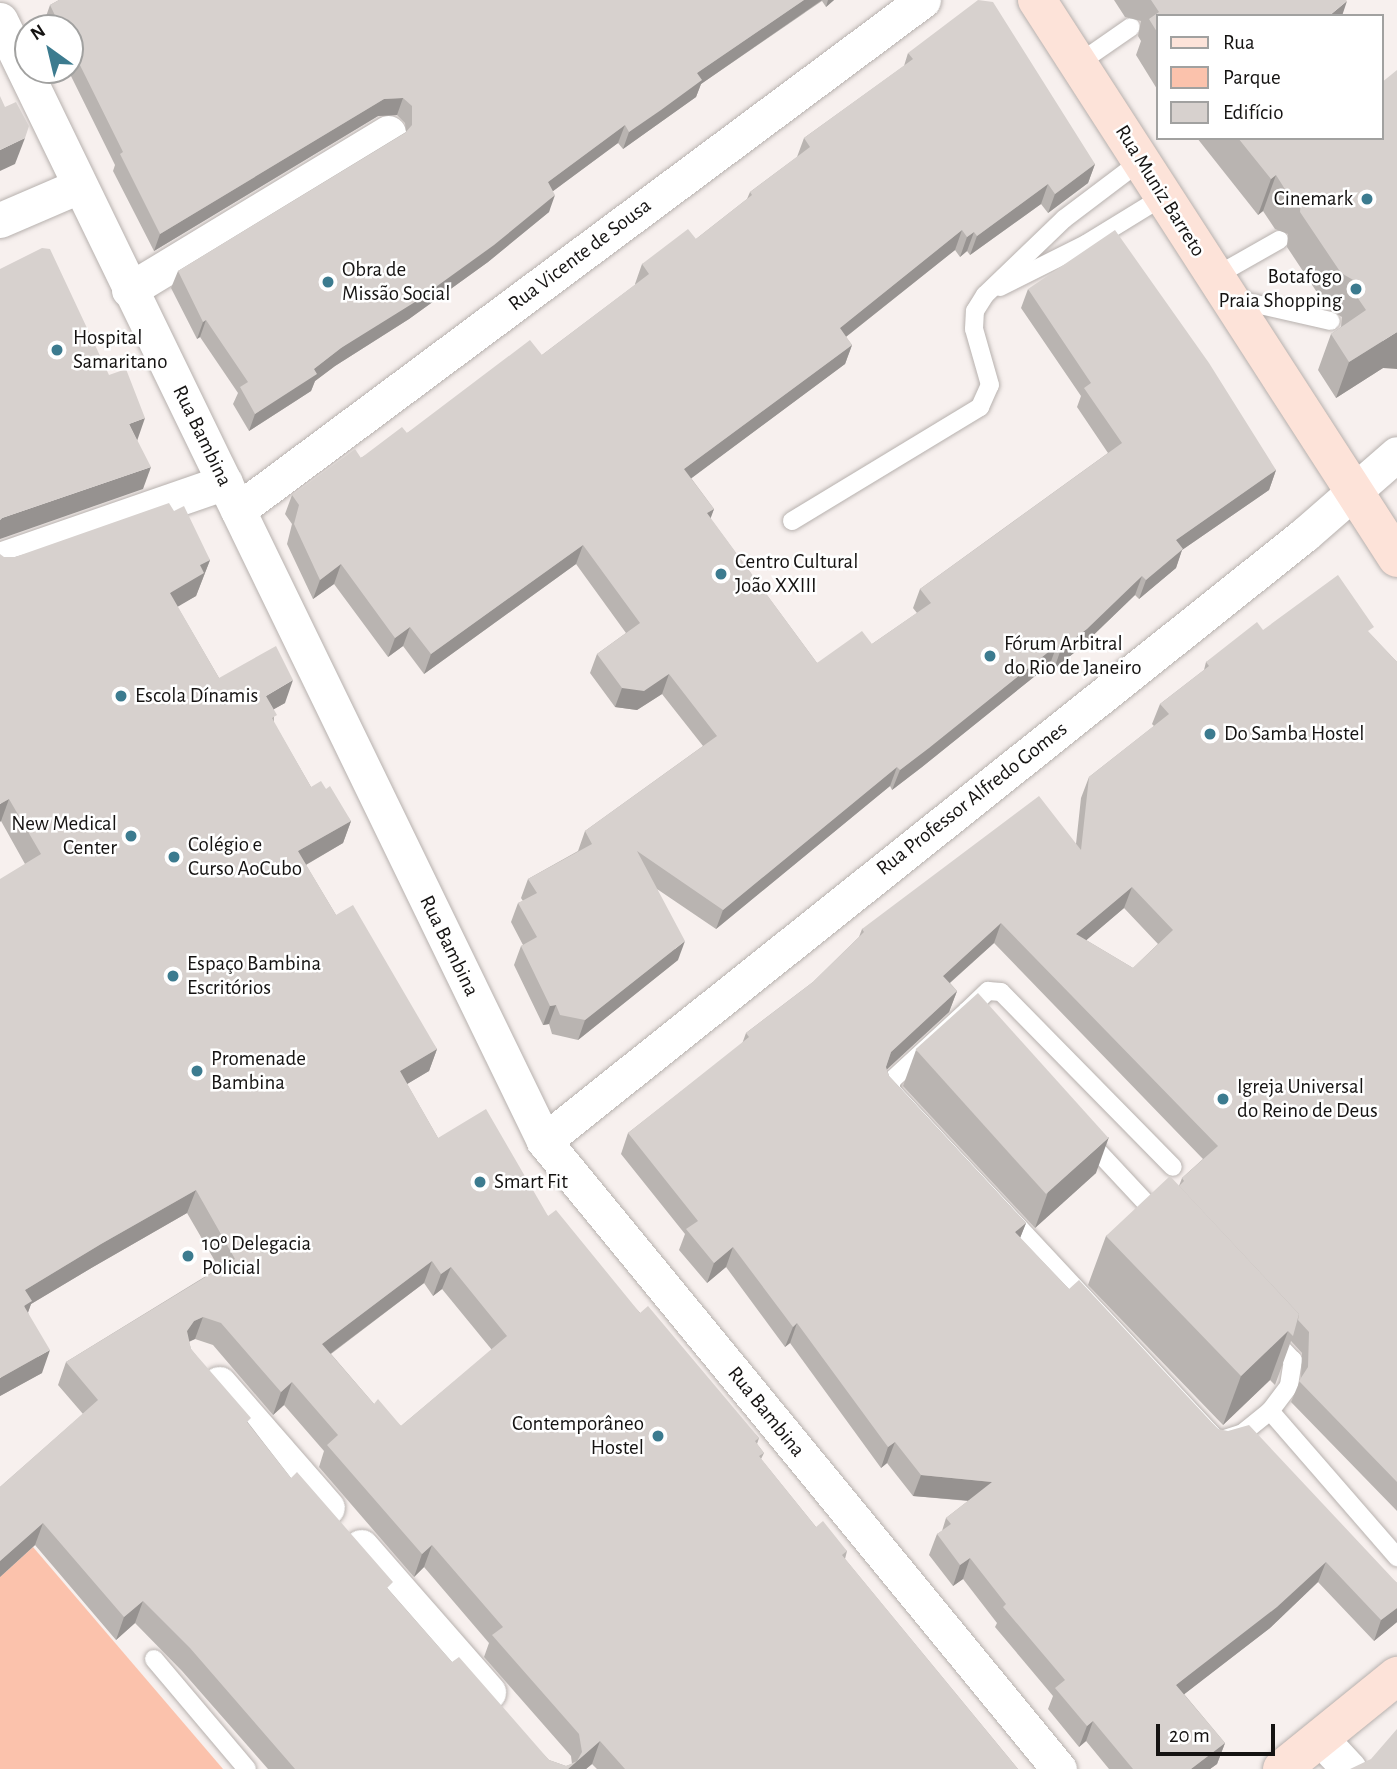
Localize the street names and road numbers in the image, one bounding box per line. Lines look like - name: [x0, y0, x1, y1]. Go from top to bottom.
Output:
- street label: Rua Muniz Barreto: [1109, 121, 1211, 261]
- street label: Rua Vicente de Sousa: [504, 193, 656, 317]
- street label: Rua Bambina: [167, 381, 237, 491]
- street label: Rua Professor Alfredo Gomes: [872, 717, 1072, 881]
- street label: Rua Bambina: [414, 891, 484, 1001]
- street label: Rua Bambina: [722, 1362, 810, 1462]

